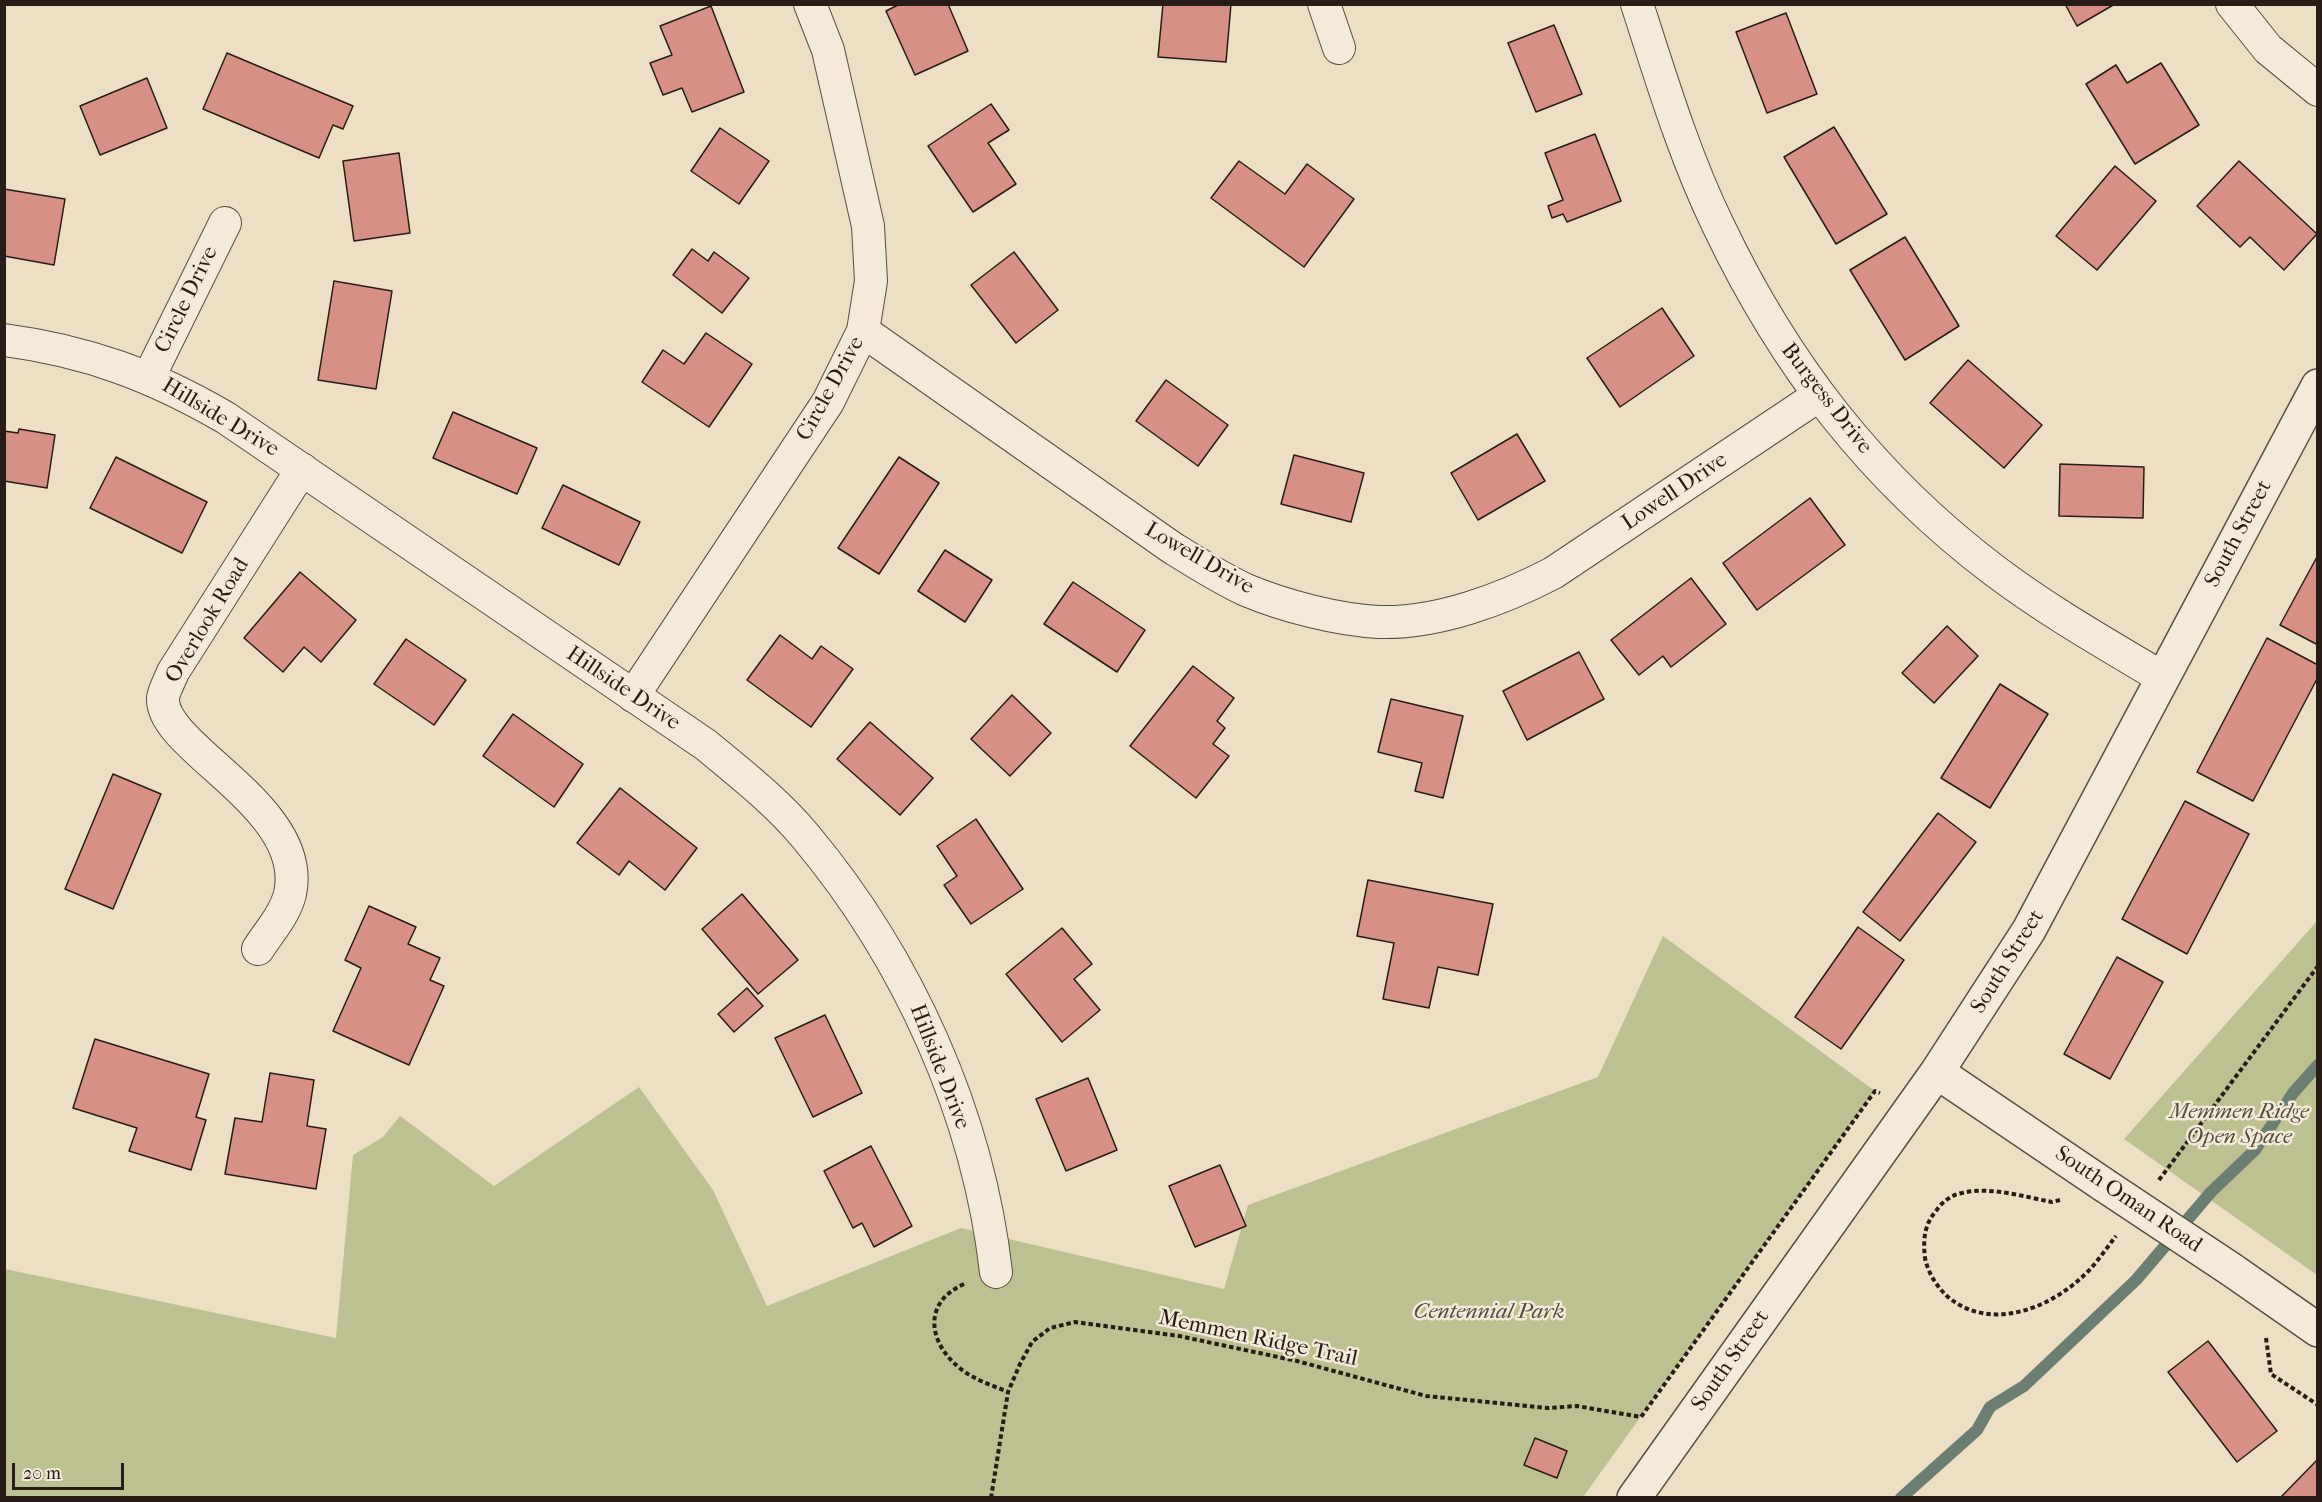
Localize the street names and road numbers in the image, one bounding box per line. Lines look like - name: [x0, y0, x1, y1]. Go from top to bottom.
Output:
- street label: Circle Drive: [150, 242, 224, 358]
- street label: Circle Drive: [792, 332, 870, 446]
- street label: Burgess Drive: [1775, 338, 1877, 460]
- street label: Hillside Drive: [157, 373, 283, 463]
- street label: Lowell Drive: [1617, 447, 1733, 537]
- street label: South Street: [2200, 476, 2278, 592]
- street label: Lowell Drive: [1140, 517, 1258, 601]
- street label: Overlook Road: [160, 554, 256, 688]
- street label: Hillside Drive: [561, 641, 685, 737]
- street label: South Street: [1966, 905, 2050, 1019]
- street label: Hillside Drive: [903, 1001, 975, 1133]
- street label: South Oman Road: [2049, 1141, 2207, 1259]
- street label: Memmen Ridge Trail: [1156, 1305, 1360, 1373]
- street label: South Street: [1686, 1305, 1776, 1417]

